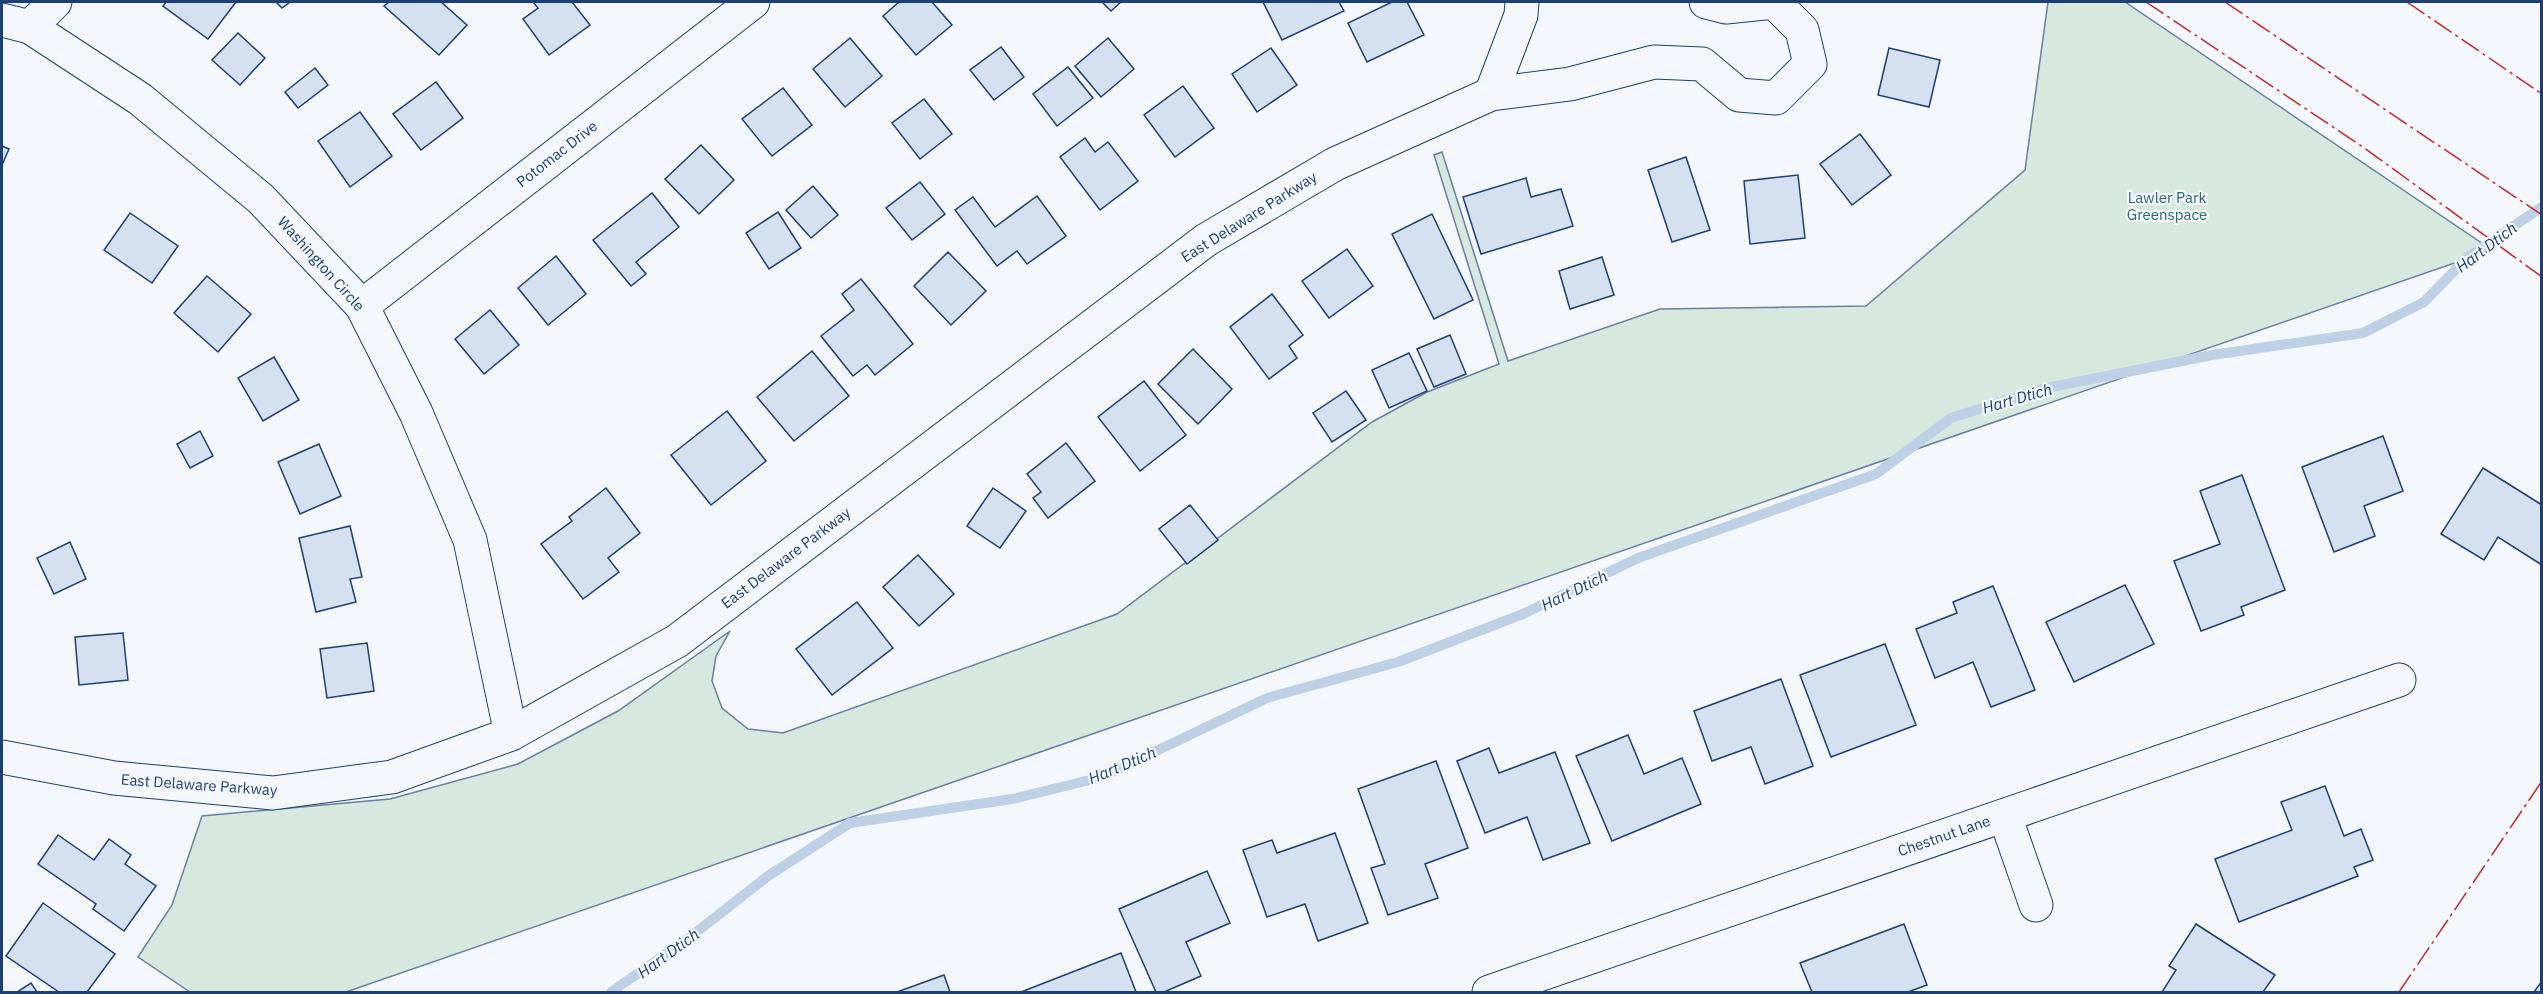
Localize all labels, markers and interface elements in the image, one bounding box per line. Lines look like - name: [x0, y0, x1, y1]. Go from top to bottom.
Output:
- street label: Potomac Drive: [512, 116, 601, 191]
- street label: East Delaware Parkway: [1177, 167, 1321, 266]
- park label: Lawler Park Greenspace: [2127, 188, 2207, 224]
- street label: Washington Circle: [274, 212, 369, 315]
- water label: Hart Dtich: [2451, 217, 2521, 277]
- water label: Hart Dtich: [1980, 379, 2054, 417]
- street label: East Delaware Parkway: [717, 503, 854, 612]
- water label: Hart Dtich: [1537, 565, 1611, 615]
- water label: Hart Dtich: [1085, 742, 1159, 788]
- street label: East Delaware Parkway: [120, 770, 278, 799]
- street label: Chestnut Lane: [1895, 811, 1993, 860]
- water label: Hart Dtich: [633, 924, 703, 982]

